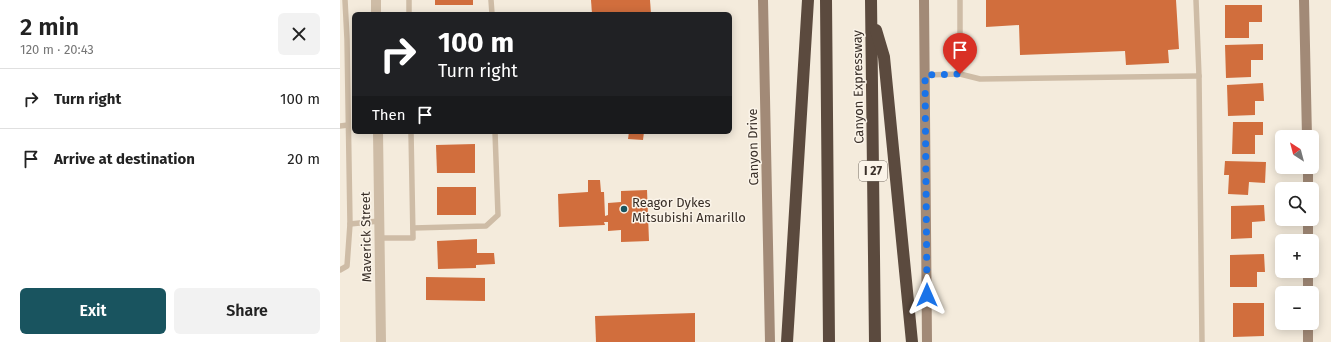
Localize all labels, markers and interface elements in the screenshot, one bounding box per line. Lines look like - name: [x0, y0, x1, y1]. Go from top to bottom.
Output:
- text: 2 min: [20, 13, 79, 41]
- button: close: [278, 13, 320, 55]
- text: 100 m: [438, 26, 514, 59]
- icon: right: [372, 28, 424, 80]
- street label: Canyon Expressway: [849, 29, 866, 144]
- pin: [943, 33, 977, 74]
- icon: arrive: [949, 39, 971, 61]
- text: 120 m · 20:43: [20, 42, 94, 57]
- text: Turn right: [438, 60, 518, 82]
- icon: right: [20, 88, 42, 110]
- text: Turn right: [54, 90, 121, 108]
- text: 100 m: [280, 90, 320, 108]
- icon: arrive: [414, 104, 436, 126]
- text: Then: [372, 106, 406, 124]
- street label: Canyon Drive: [745, 108, 761, 186]
- north arrow: [1275, 130, 1319, 174]
- map controls: [1275, 130, 1319, 330]
- icon: arrive: [20, 148, 42, 170]
- text: Arrive at destination: [54, 150, 195, 168]
- text: 20 m: [287, 150, 320, 168]
- road number: I 27: [859, 161, 887, 181]
- button: search: [1275, 182, 1319, 226]
- street label: Maverick Street: [358, 191, 374, 282]
- place label: Reagor Dykes Mitsubishi Amarillo: [632, 195, 746, 225]
- marker: Reagor Dykes Mitsubishi Amarillo: [619, 204, 629, 214]
- button: +: [1275, 234, 1319, 278]
- position arrow: [906, 274, 948, 316]
- button: −: [1275, 286, 1319, 330]
- button: Exit: [20, 288, 166, 334]
- button: Share: [174, 288, 320, 334]

